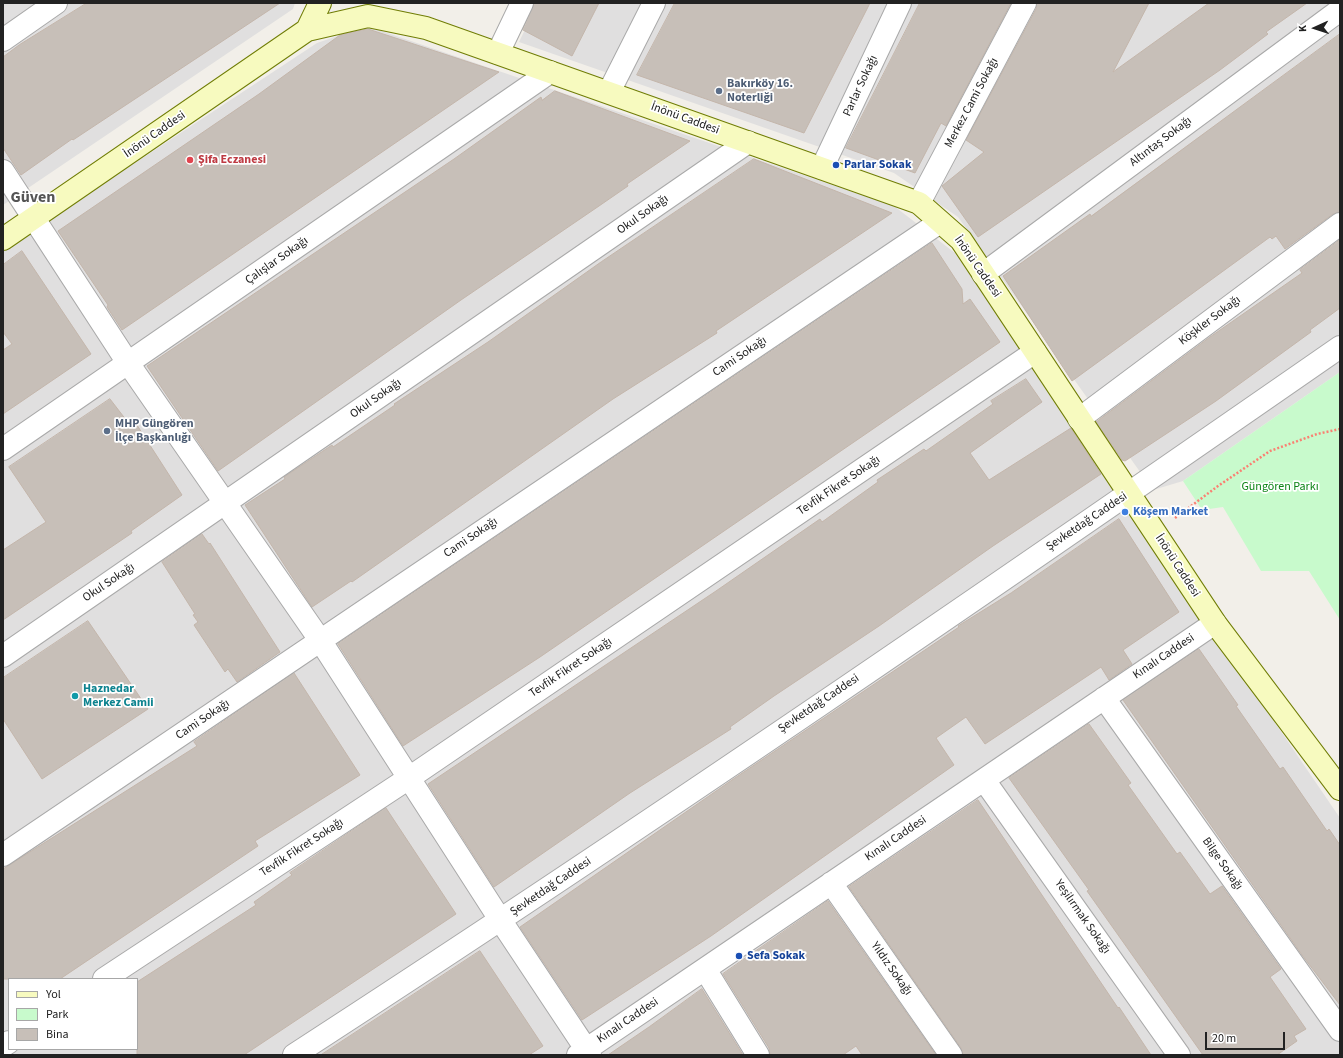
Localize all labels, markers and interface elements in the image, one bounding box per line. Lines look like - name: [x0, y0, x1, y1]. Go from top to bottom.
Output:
- north arrow: [1295, 8, 1335, 48]
- text: K: [1295, 25, 1310, 32]
- street label: Parlar Sokağı: [841, 53, 881, 119]
- street label: Merkez Cami Sokağı: [942, 55, 1002, 151]
- place label: Bakırköy 16. Noterliği: [727, 77, 793, 105]
- marker: Bakırköy 16. Noterliği: [714, 86, 724, 96]
- street label: İnönü Caddesi: [649, 100, 721, 138]
- street label: İnönü Caddesi: [121, 108, 189, 162]
- street label: Altıntaş Sokağı: [1127, 114, 1195, 170]
- place label: Şifa Eczanesi: [198, 153, 266, 167]
- marker: Şifa Eczanesi: [185, 155, 195, 165]
- place label: Parlar Sokak: [844, 158, 911, 172]
- marker: Parlar Sokak: [831, 160, 841, 170]
- district label: Güven: [11, 188, 55, 208]
- street label: Okul Sokağı: [614, 192, 672, 238]
- street label: İnönü Caddesi: [950, 233, 1004, 301]
- street label: Çalışlar Sokağı: [243, 234, 311, 288]
- street label: Köşkler Sokağı: [1176, 293, 1244, 349]
- street label: Cami Sokağı: [710, 334, 770, 380]
- street label: Okul Sokağı: [347, 376, 405, 422]
- place label: MHP Güngören İlçe Başkanlığı: [115, 417, 194, 445]
- marker: MHP Güngören İlçe Başkanlığı: [102, 426, 112, 436]
- street label: Tevfik Fikret Sokağı: [795, 453, 883, 519]
- park label: Güngören Parkı: [1241, 480, 1319, 494]
- street label: Şevketdağ Caddesi: [1044, 490, 1130, 554]
- place label: Köşem Market: [1133, 505, 1208, 519]
- marker: Köşem Market: [1120, 507, 1130, 517]
- street label: Cami Sokağı: [441, 515, 501, 561]
- street label: İnönü Caddesi: [1151, 532, 1203, 600]
- street label: Okul Sokağı: [80, 560, 138, 606]
- street label: Kınalı Caddesi: [1131, 631, 1197, 683]
- street label: Tevfik Fikret Sokağı: [527, 635, 615, 701]
- street label: Şevketdağ Caddesi: [776, 672, 862, 736]
- place label: Haznedar Merkez Camii: [83, 682, 154, 710]
- marker: Haznedar Merkez Camii: [70, 691, 80, 701]
- street label: Cami Sokağı: [173, 697, 233, 743]
- street label: Kınalı Caddesi: [863, 813, 929, 865]
- street label: Tevfik Fikret Sokağı: [257, 816, 347, 880]
- street label: Bilge Sokağı: [1199, 835, 1245, 893]
- street label: Şevketdağ Caddesi: [508, 855, 594, 919]
- street label: Yeşilırmak Sokağı: [1051, 877, 1113, 957]
- street label: Yıldız Sokağı: [867, 939, 915, 999]
- place label: Sefa Sokak: [747, 949, 805, 963]
- marker: Sefa Sokak: [734, 951, 744, 961]
- legend: [8, 978, 138, 1050]
- text: Yol: [46, 986, 61, 1003]
- street label: Kınalı Caddesi: [595, 995, 661, 1047]
- text: Park: [46, 1006, 68, 1023]
- scale bar: [1207, 1024, 1287, 1050]
- text: Bina: [46, 1026, 69, 1043]
- text: 20 m: [1212, 1030, 1236, 1047]

